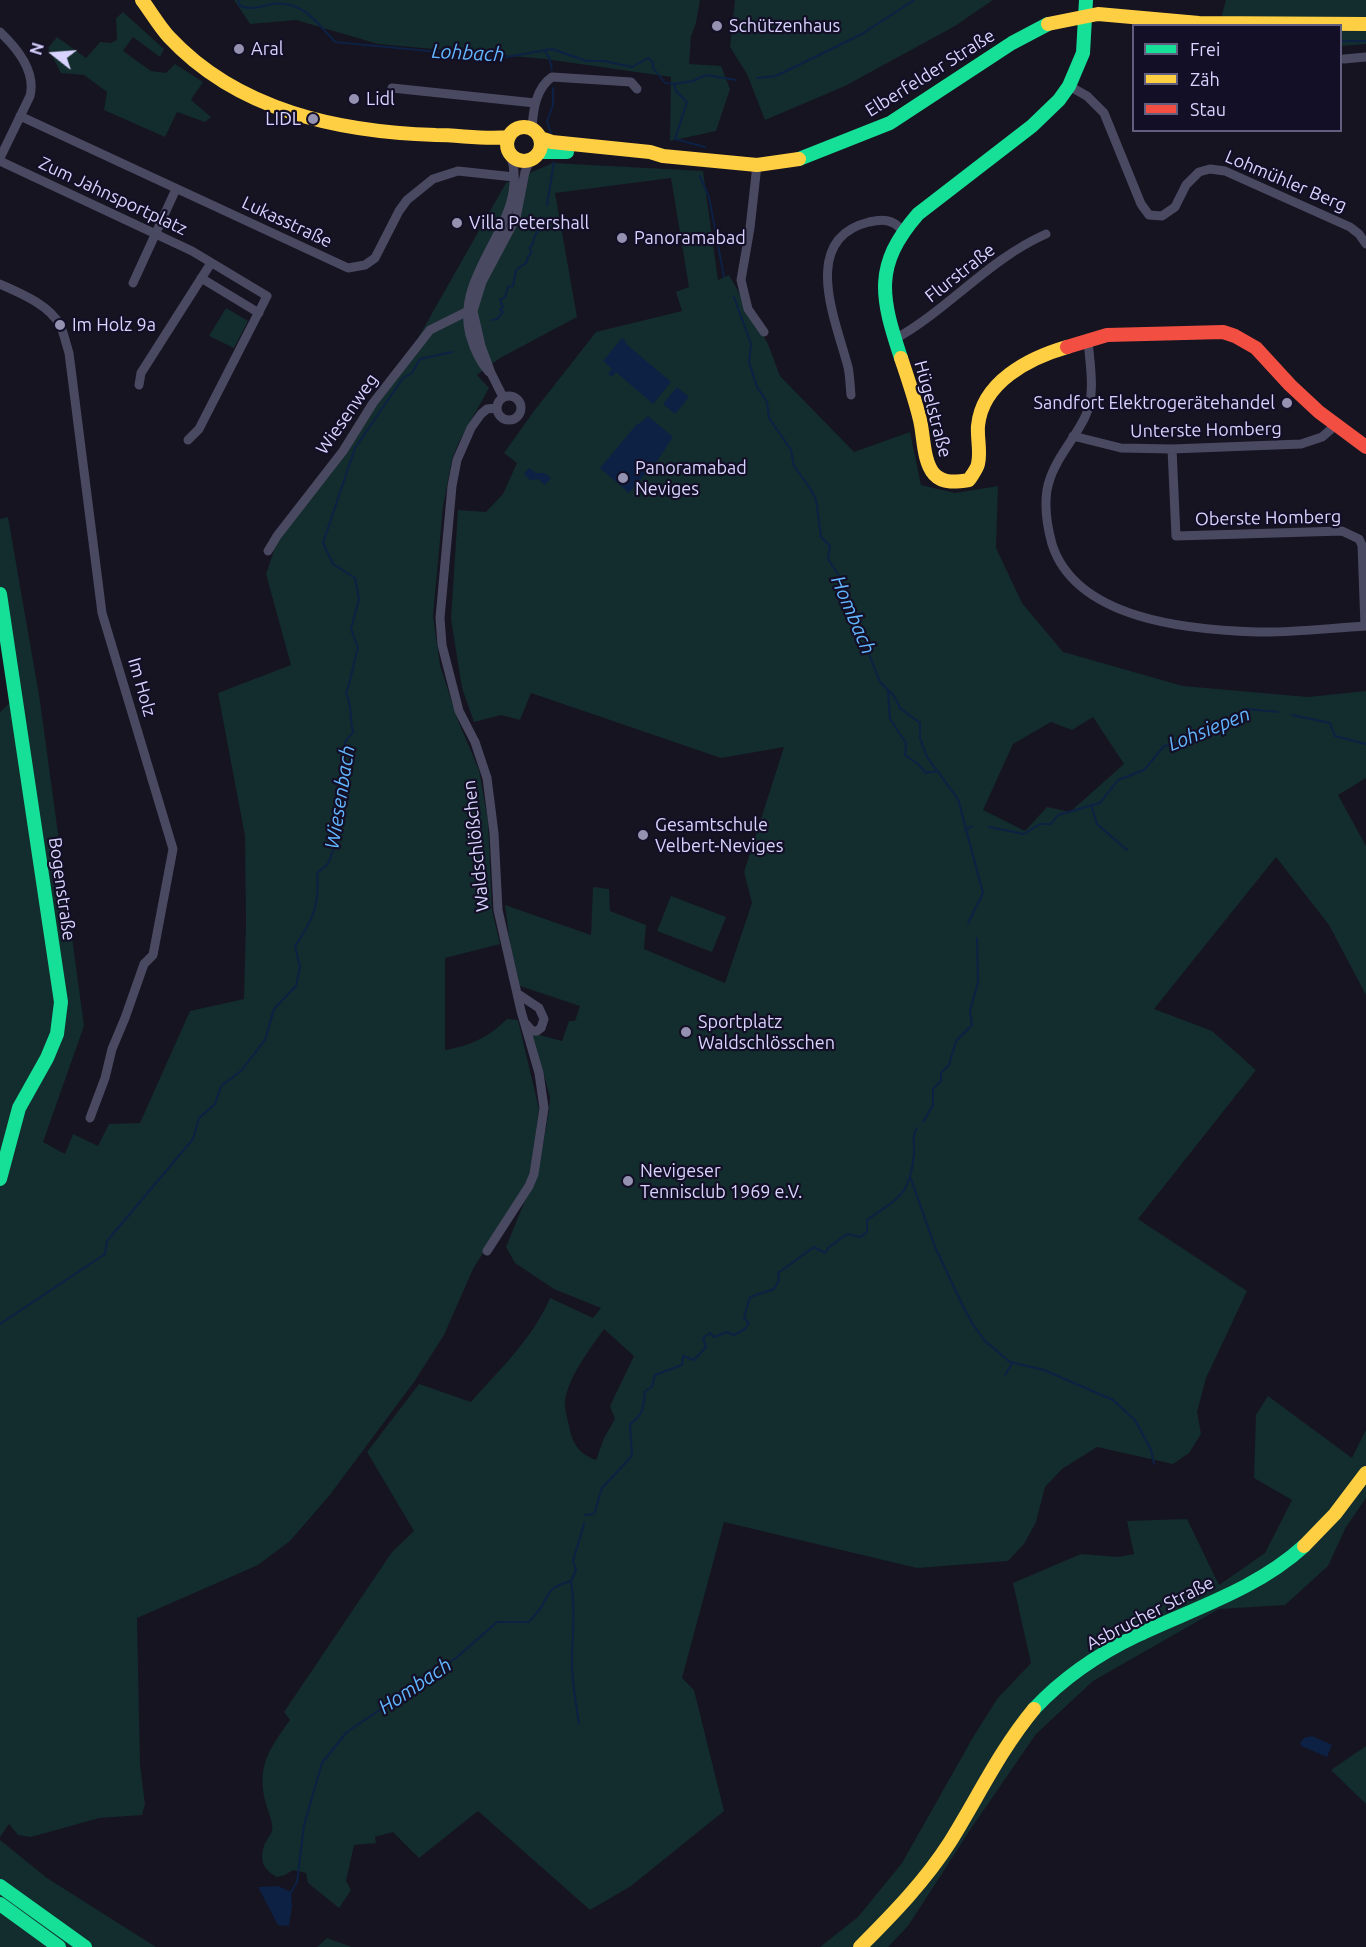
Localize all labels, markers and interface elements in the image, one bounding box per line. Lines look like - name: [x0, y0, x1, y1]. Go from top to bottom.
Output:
- place label: Schützenhaus: [729, 15, 840, 37]
- marker: Schützenhaus: [710, 19, 724, 33]
- north arrow: [24, 24, 84, 84]
- legend: [1132, 24, 1342, 132]
- street label: Elberfelder Straße: [861, 25, 999, 121]
- place label: Aral: [251, 38, 283, 60]
- water label: Lohbach: [431, 39, 505, 67]
- text: Frei: [1190, 39, 1220, 59]
- text: N: [26, 40, 47, 57]
- marker: Aral: [232, 42, 246, 56]
- text: Zäh: [1190, 69, 1220, 89]
- place label: Lidl: [366, 88, 395, 110]
- marker: Lidl: [347, 92, 361, 106]
- text: Stau: [1190, 99, 1226, 119]
- place label: LIDL: [265, 108, 301, 130]
- marker: LIDL: [306, 112, 320, 126]
- street label: Lohmühler Berg: [1222, 146, 1350, 216]
- street label: Zum Jahnsportplatz: [35, 152, 191, 240]
- street label: Lukasstraße: [238, 192, 336, 252]
- place label: Villa Petershall: [469, 212, 589, 234]
- marker: Villa Petershall: [450, 216, 464, 230]
- place label: Panoramabad: [634, 227, 746, 249]
- marker: Panoramabad: [615, 231, 629, 245]
- street label: Flurstraße: [921, 239, 999, 307]
- place label: Im Holz 9a: [72, 314, 156, 336]
- marker: Im Holz 9a: [53, 318, 67, 332]
- street label: Hügelstraße: [910, 358, 956, 460]
- street label: Wiesenweg: [311, 369, 383, 459]
- place label: Sandfort Elektrogerätehandel: [1034, 392, 1275, 414]
- marker: Sandfort Elektrogerätehandel: [1280, 396, 1294, 410]
- street label: Unterste Homberg: [1130, 418, 1282, 442]
- place label: Panoramabad Neviges: [635, 457, 747, 500]
- marker: Panoramabad Neviges: [616, 471, 630, 485]
- street label: Oberste Homberg: [1195, 506, 1341, 530]
- water label: Hombach: [826, 572, 880, 658]
- street label: Im Holz: [123, 655, 161, 719]
- water label: Lohsiepen: [1164, 702, 1254, 756]
- water label: Wiesenbach: [320, 744, 360, 850]
- street label: Waldschlößchen: [458, 779, 494, 913]
- place label: Gesamtschule Velbert-Neviges: [655, 814, 784, 856]
- marker: Gesamtschule Velbert-Neviges: [636, 828, 650, 842]
- street label: Bogenstraße: [44, 836, 80, 942]
- place label: Sportplatz Waldschlösschen: [698, 1011, 835, 1054]
- marker: Sportplatz Waldschlösschen: [679, 1025, 693, 1039]
- place label: Nevigeser Tennisclub 1969 e.V.: [640, 1160, 802, 1202]
- marker: Nevigeser Tennisclub 1969 e.V.: [621, 1174, 635, 1188]
- street label: Asbrucher Straße: [1083, 1572, 1217, 1654]
- water label: Hombach: [374, 1653, 456, 1719]

